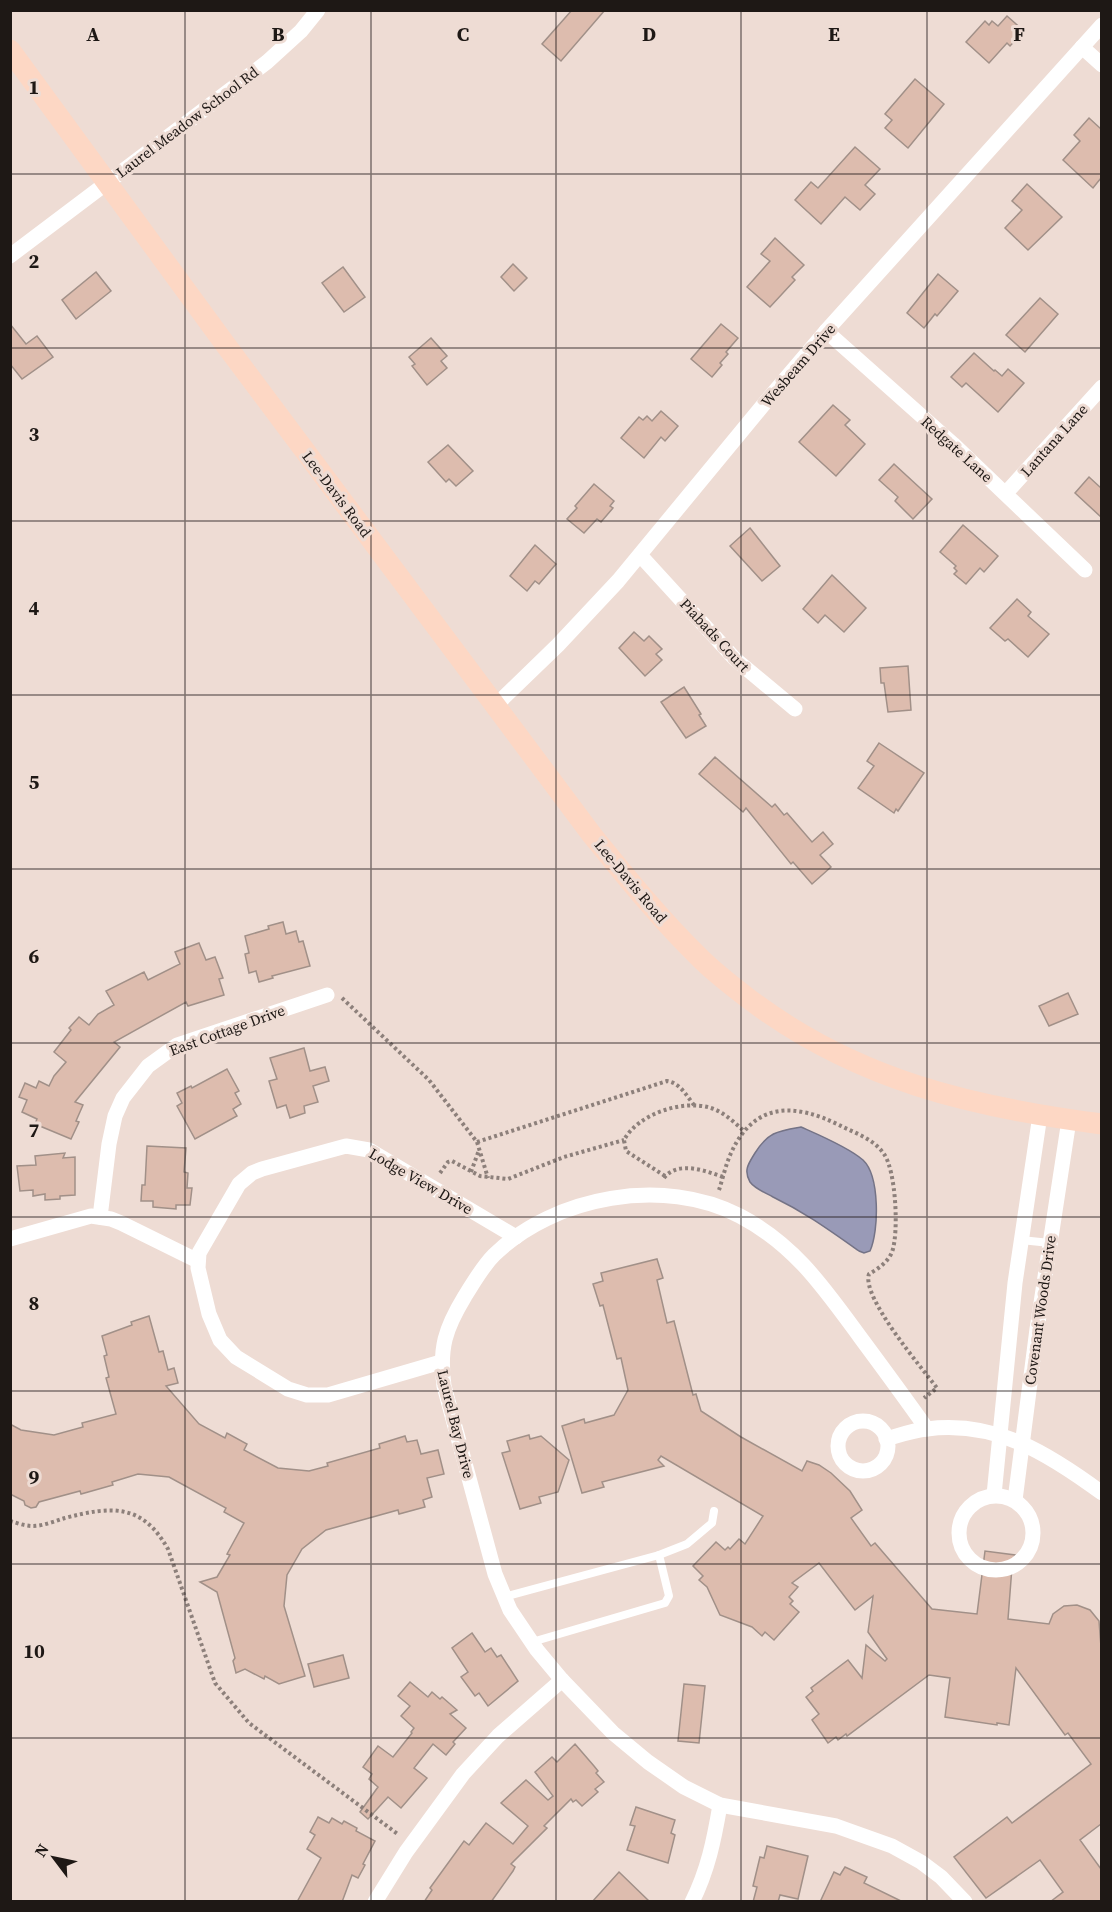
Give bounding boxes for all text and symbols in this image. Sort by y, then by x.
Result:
text: A [86,20,100,48]
text: B [271,20,285,48]
text: C [457,20,469,48]
text: D [642,20,656,48]
text: E [828,20,840,48]
text: F [1013,20,1025,48]
street label: Laurel Meadow School Rd [111,61,263,183]
text: 1 [29,73,39,101]
text: 2 [29,247,40,275]
street label: Wesbeam Drive [756,319,840,411]
street label: Lantana Lane [1016,399,1093,481]
street label: Redgate Lane [917,411,998,487]
text: 3 [29,420,40,448]
street label: Lee-Davis Road [298,447,377,542]
text: 4 [29,594,40,622]
street label: Piabads Court [675,594,755,677]
text: 5 [29,768,40,796]
street label: Lee-Davis Road [590,835,672,928]
text: 6 [29,942,40,970]
street label: East Cottage Drive [166,999,288,1061]
text: 7 [29,1116,40,1144]
street label: Lodge View Drive [365,1143,477,1219]
street label: Covenant Woods Drive [1019,1234,1061,1386]
text: 8 [29,1289,39,1317]
street label: Laurel Bay Drive [432,1367,480,1481]
text: 9 [29,1463,40,1491]
text: 10 [23,1637,45,1665]
north arrow [24,1828,84,1888]
text: N [29,1839,54,1861]

